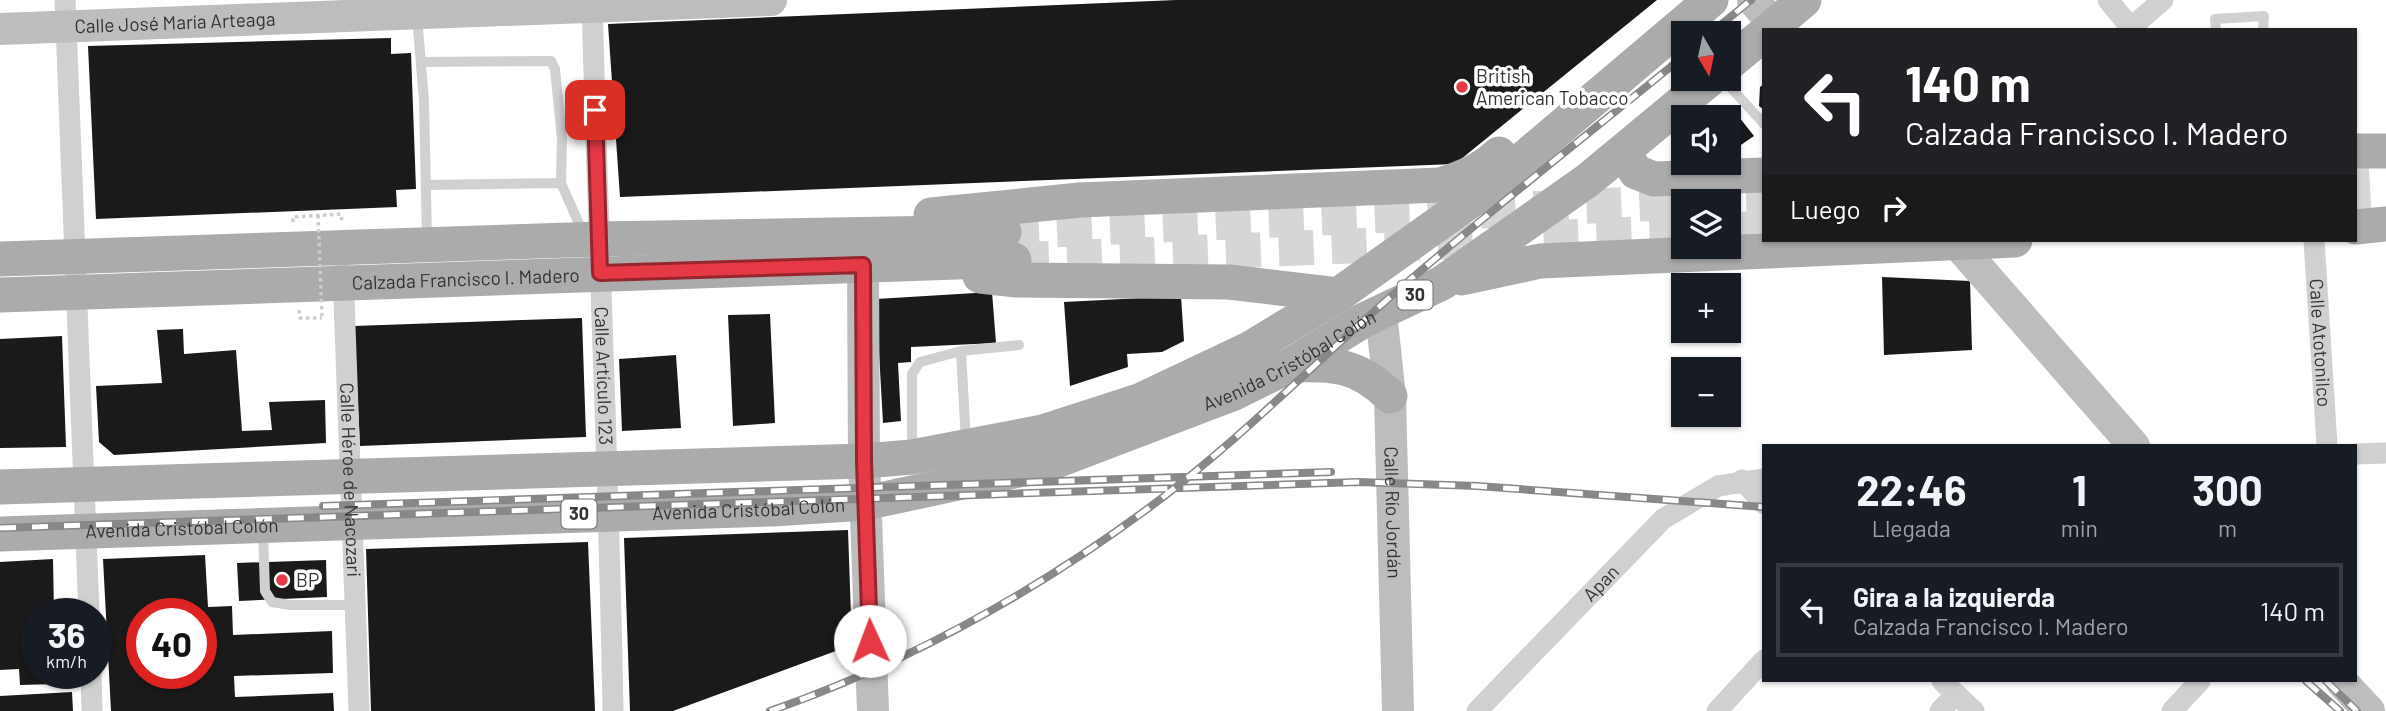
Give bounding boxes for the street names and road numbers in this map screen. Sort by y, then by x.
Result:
street label: Calle José María Arteaga [74,7,276,37]
street label: Calzada Francisco I. Madero [351,263,580,294]
street label: Calle Atotonilco [2305,278,2337,408]
road number: 30 [1398,281,1432,310]
street label: Avenida Cristóbal Colón [1200,304,1379,415]
street label: Calle Artículo 123 [591,306,618,445]
street label: Calle Héroe de Nacozari [336,382,366,578]
street label: Calle Río Jordán [1380,446,1407,579]
street label: Avenida Cristóbal Colón [652,492,846,524]
road number: 30 [562,500,596,528]
street label: Avenida Cristóbal Colón [85,513,279,542]
street label: Apan [1578,560,1623,606]

